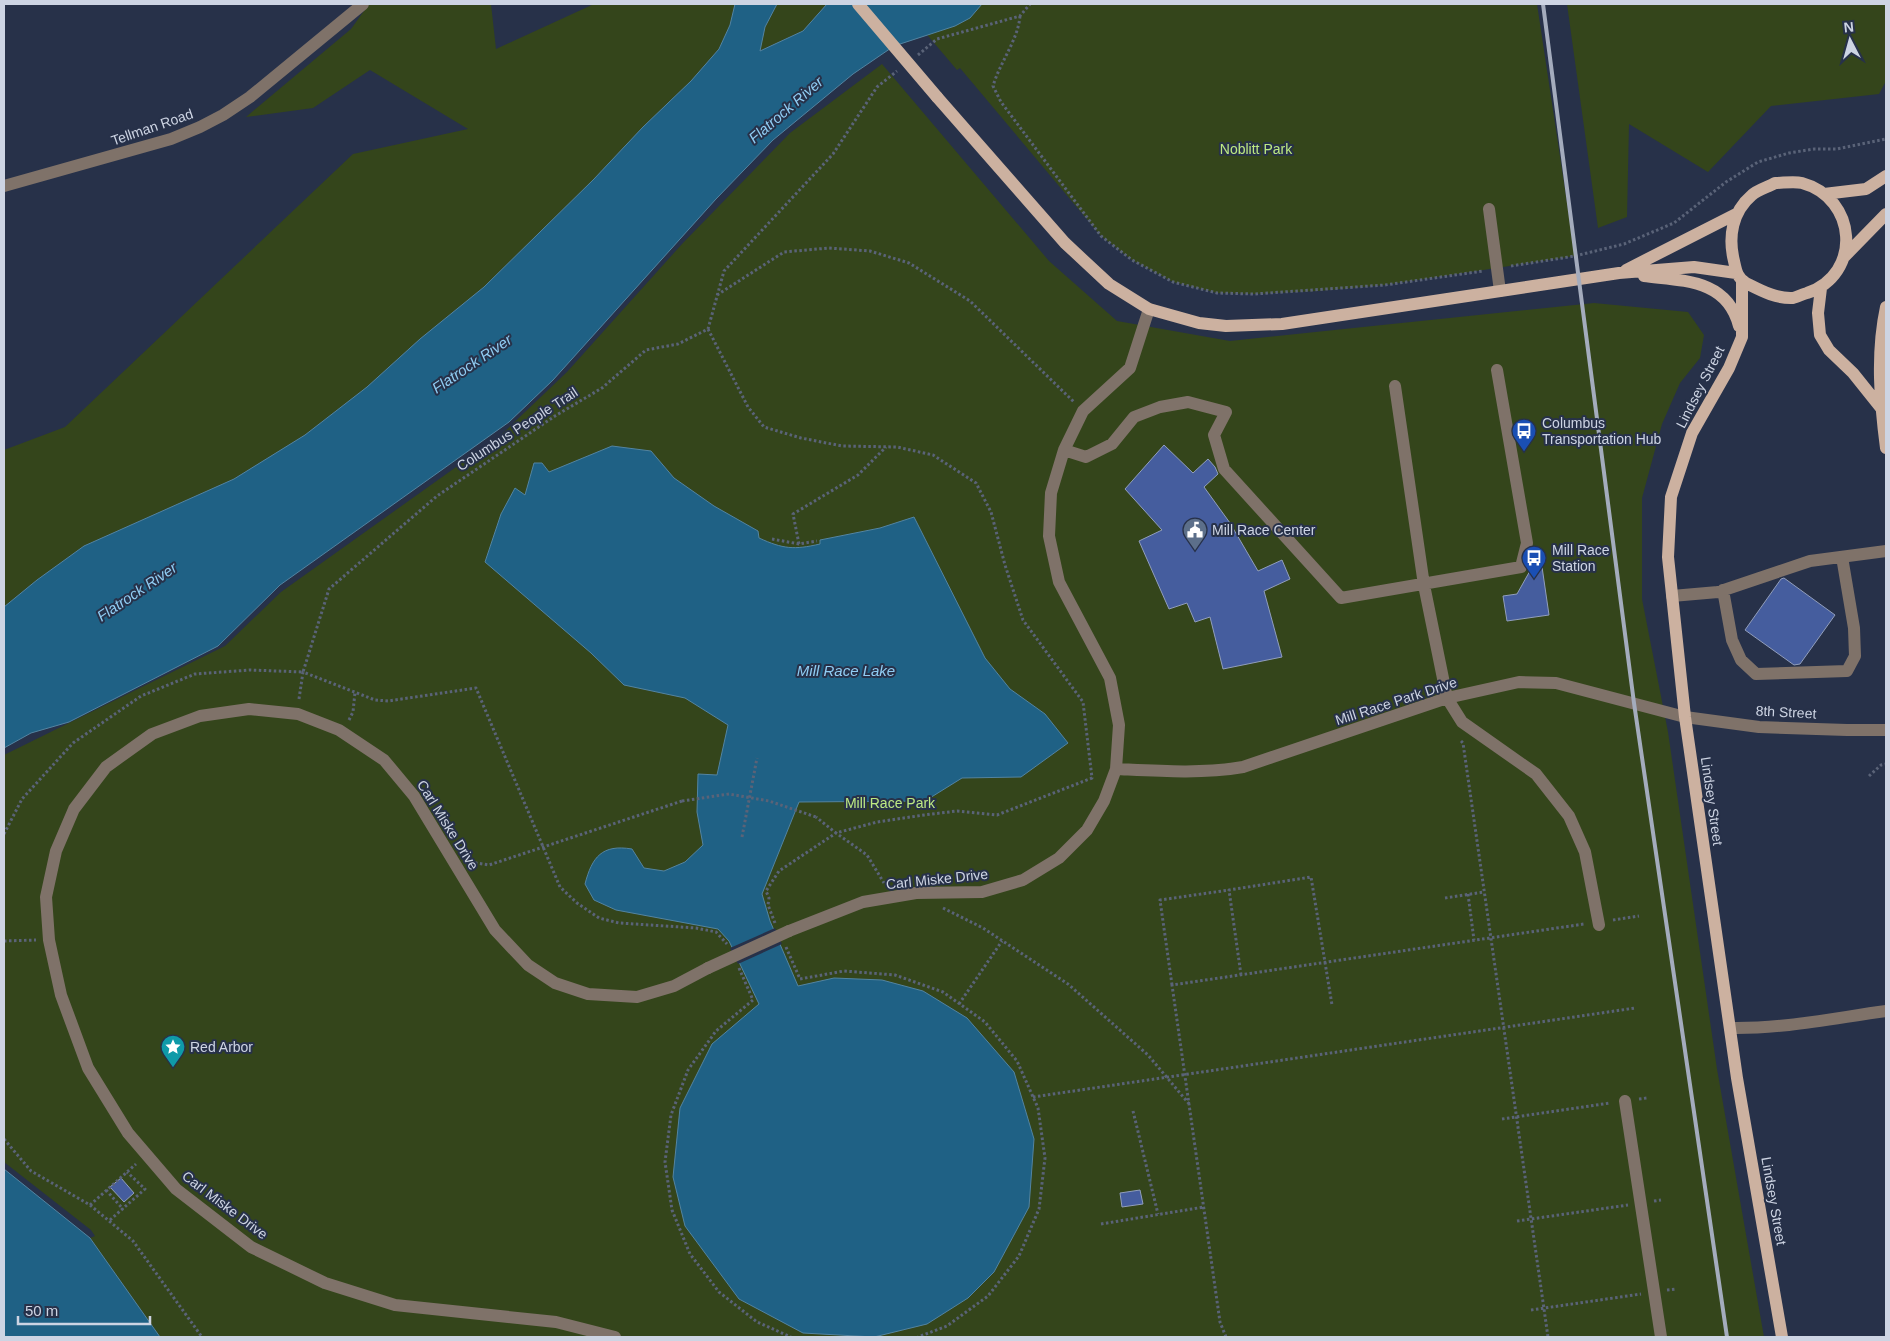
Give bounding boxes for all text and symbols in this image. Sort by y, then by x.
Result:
north arrow [1825,15,1875,65]
text: N [1843,19,1855,36]
water label: Flatrock River [745,72,827,146]
street label: Tellman Road [109,106,195,148]
park label: Noblitt Park [1220,141,1293,157]
water label: Flatrock River [429,330,516,396]
street label: Lindsey Street [1673,343,1727,431]
street label: Columbus People Trail [454,384,580,474]
place label: Columbus Transportation Hub [1542,415,1662,447]
bus stop icon: Columbus Transportation Hub [1511,418,1537,452]
public building icon: Mill Race Center [1182,517,1208,551]
place label: Mill Race Center [1212,522,1316,538]
place label: Mill Race Station [1552,542,1610,574]
bus stop icon: Mill Race Station [1521,545,1547,579]
water label: Flatrock River [94,558,181,624]
water label: Mill Race Lake [797,662,895,679]
street label: Mill Race Park Drive [1333,674,1459,728]
street label: 8th Street [1755,702,1817,722]
street label: Lindsey Street [1698,756,1726,847]
street label: Carl Miske Drive [414,777,482,873]
park label: Mill Race Park [845,795,936,811]
street label: Carl Miske Drive [885,866,989,892]
place icon: Red Arbor [160,1034,186,1068]
place label: Red Arbor [190,1039,253,1055]
street label: Lindsey Street [1758,1156,1790,1247]
street label: Carl Miske Drive [179,1168,271,1242]
scale bar [18,1294,150,1326]
text: 50 m [25,1302,58,1319]

